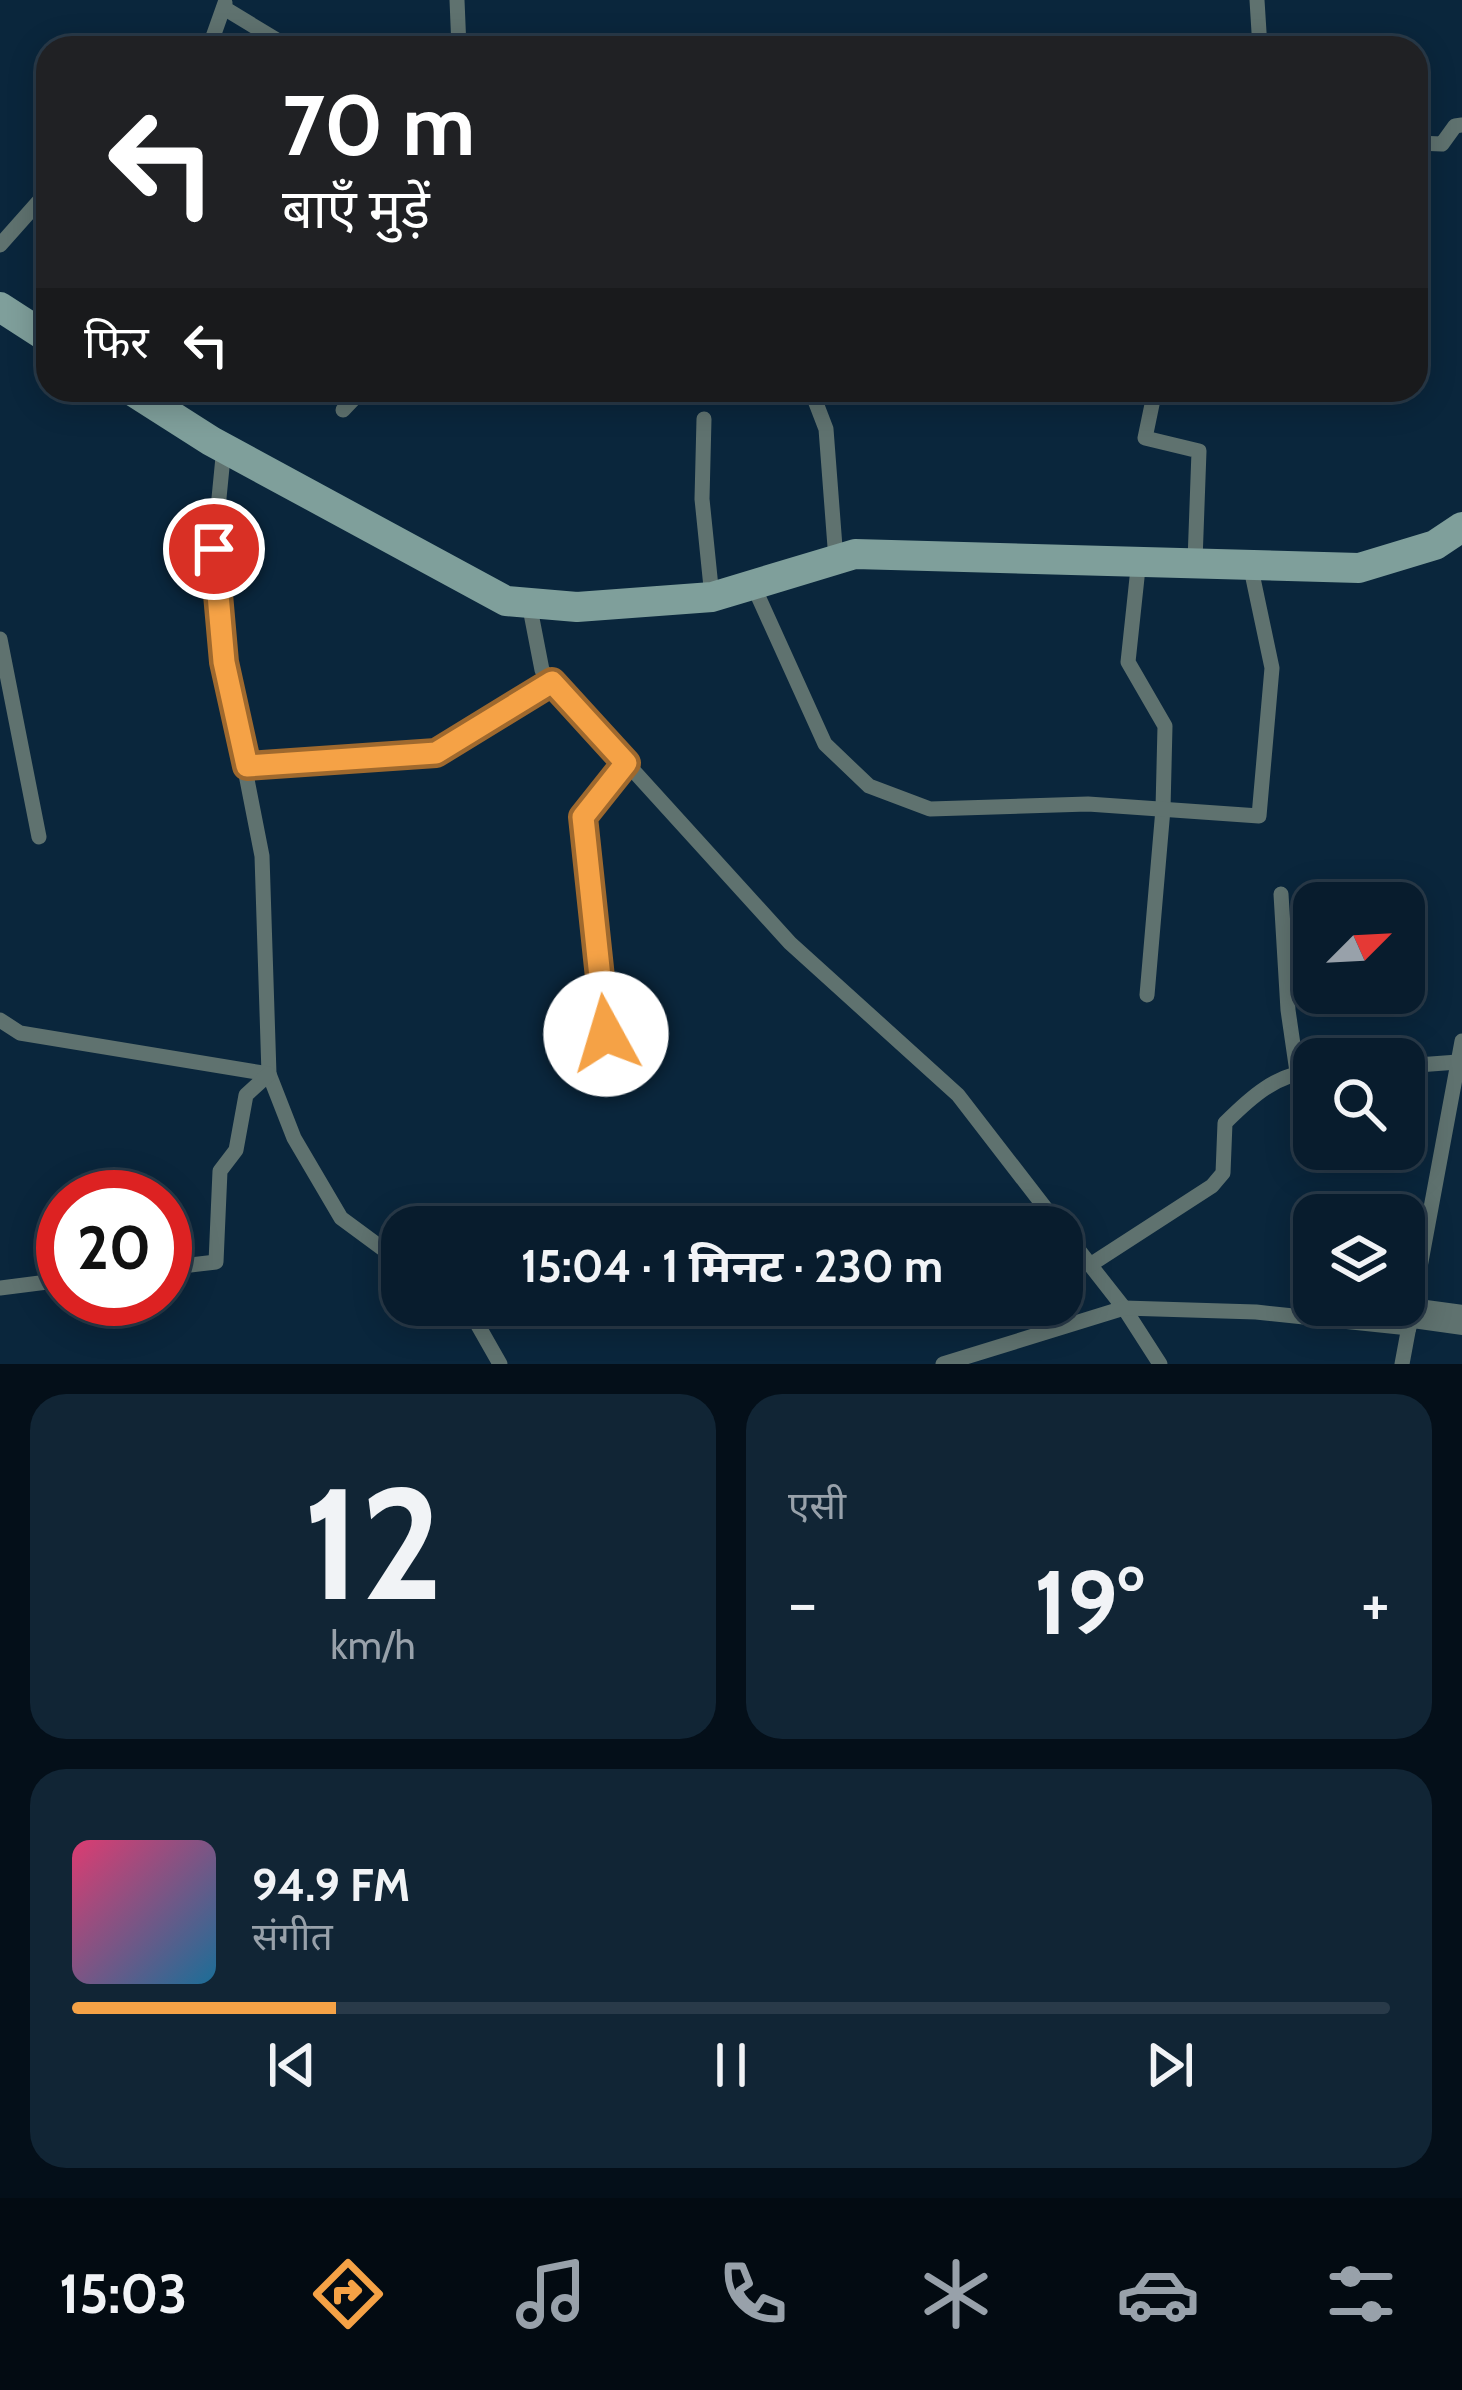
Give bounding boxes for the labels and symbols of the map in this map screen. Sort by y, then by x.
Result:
pin [163,498,265,600]
north arrow [1293,882,1425,1014]
position arrow [543,971,669,1097]
speed limit sign: 20 [36,1170,192,1326]

